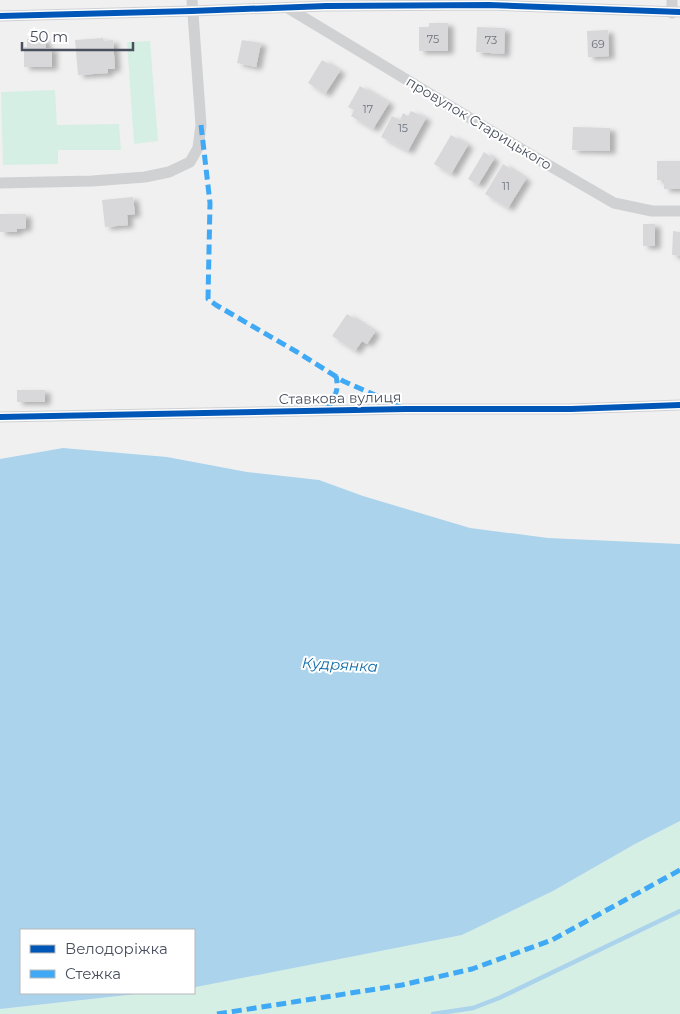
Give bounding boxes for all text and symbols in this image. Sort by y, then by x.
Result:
scale bar [22,20,134,52]
text: 50 m [30,27,68,46]
house number: 75 [427,32,439,46]
house number: 73 [485,33,497,47]
house number: 69 [591,37,605,51]
street label: провулок Старицького [403,72,555,174]
house number: 17 [363,102,373,116]
house number: 15 [398,121,408,135]
house number: 11 [502,179,510,193]
street label: Ставкова вулиця [278,388,402,408]
water label: Кудрянка [302,653,378,676]
legend [20,929,195,994]
text: Велодоріжка [65,939,168,958]
text: Стежка [65,964,121,983]

